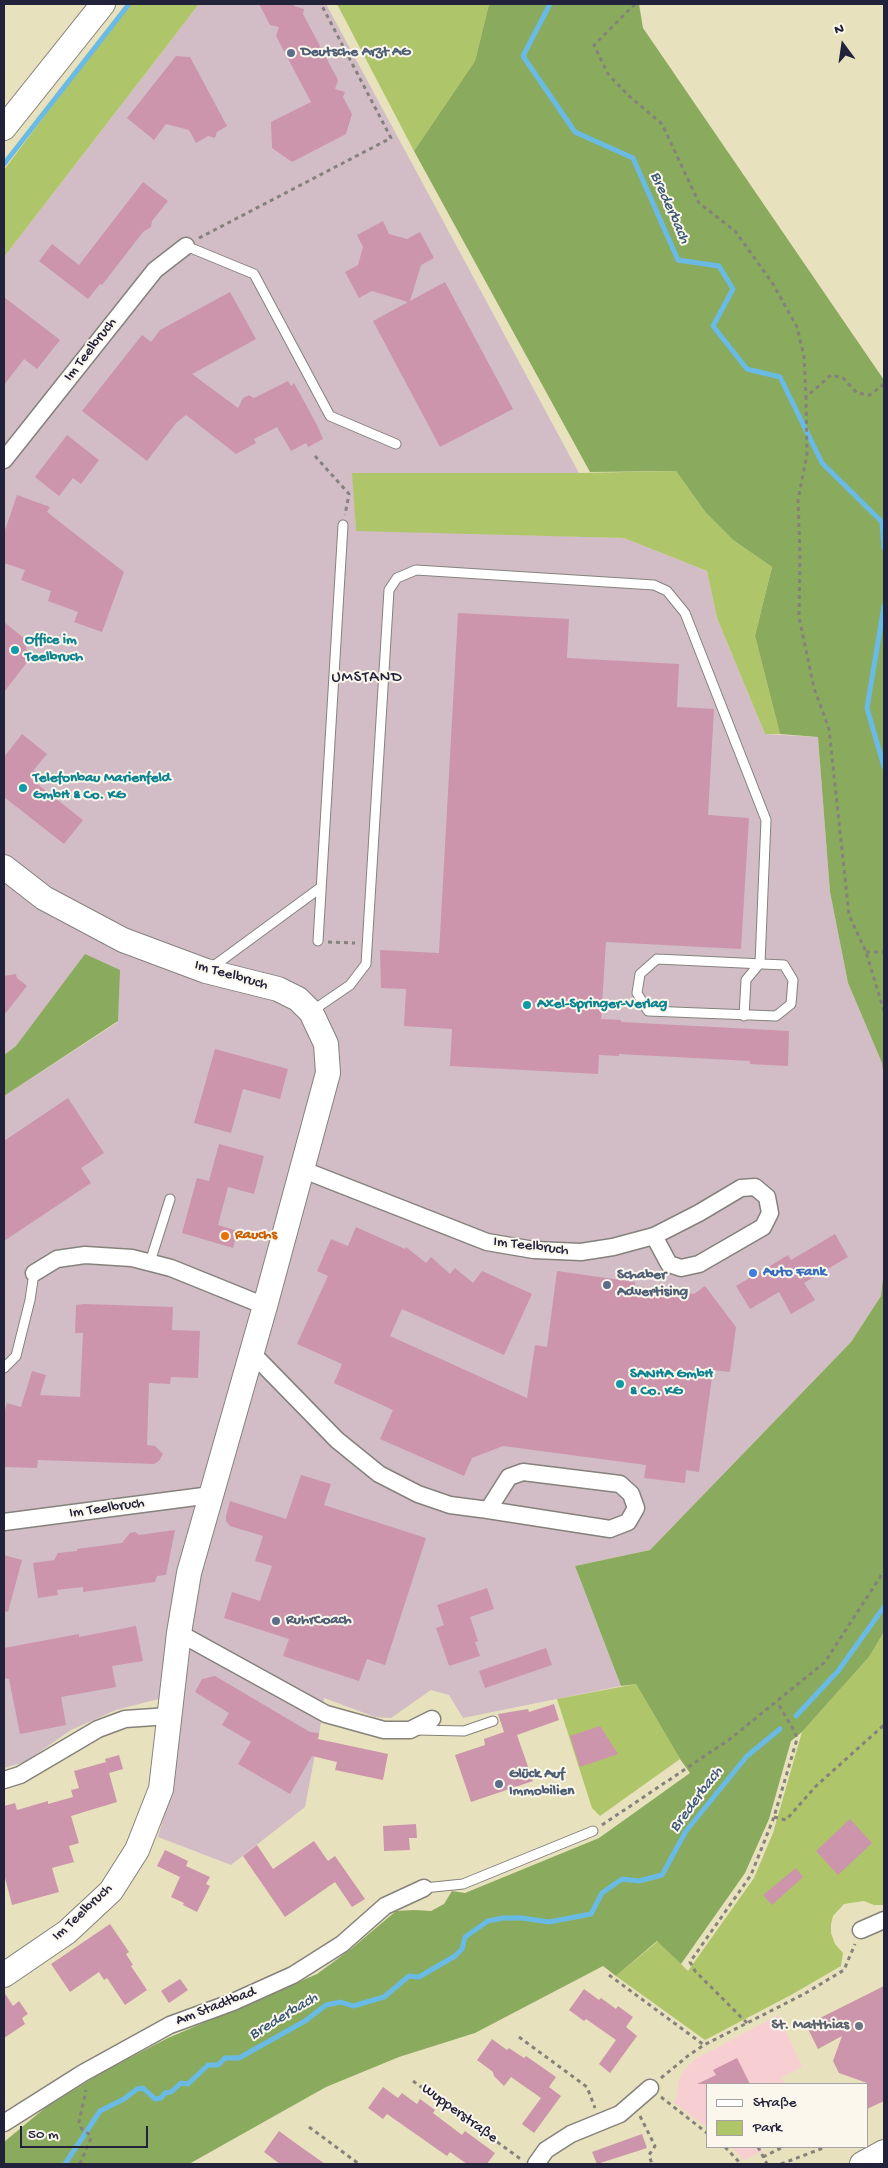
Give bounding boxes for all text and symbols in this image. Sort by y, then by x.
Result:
north arrow [818,20,868,70]
text: N [833,21,846,39]
place label: Deutsche Arzt AG [301,44,410,62]
marker: Deutsche Arzt AG [285,47,297,59]
water label: Brederbach [645,169,693,247]
street label: Im Teelbruch [61,315,121,385]
place label: Office im Teelbruch [25,632,83,667]
marker: Office im Teelbruch [9,644,21,656]
district label: UMSTAND [331,669,403,689]
place label: Telefonbau Marienfeld GmbH & Co. KG [33,770,170,805]
marker: Telefonbau Marienfeld GmbH & Co. KG [17,782,29,794]
street label: Im Teelbruch [192,957,270,995]
place label: Axel-Springer-Verlag [537,996,667,1014]
marker: Axel-Springer-Verlag [521,999,533,1011]
place label: Rauchs [235,1227,277,1245]
marker: Rauchs [219,1230,231,1242]
street label: Im Teelbruch [492,1233,570,1261]
place label: Auto Fank [763,1264,826,1282]
place label: Schaber Advertising [617,1267,688,1302]
marker: Auto Fank [747,1267,759,1279]
marker: Schaber Advertising [601,1279,613,1291]
place label: SANHA GmbH & Co. KG [630,1366,713,1401]
marker: SANHA GmbH & Co. KG [614,1378,626,1390]
street label: Im Teelbruch [68,1495,146,1523]
place label: RuhrCoach [286,1612,352,1630]
marker: RuhrCoach [270,1615,282,1627]
water label: Brederbach [666,1764,728,1836]
place label: Glück Auf Immobilien [509,1766,574,1801]
marker: Glück Auf Immobilien [493,1778,505,1790]
street label: Im Teelbruch [49,1881,117,1945]
street label: Am Stadtbad [173,1983,259,2031]
water label: Brederbach [246,1989,322,2045]
place label: St. Matthias [772,2017,849,2035]
marker: St. Matthias [853,2020,865,2032]
street label: Wupperstraße [417,2080,501,2148]
legend [706,2083,868,2148]
text: Straße [753,2094,797,2112]
scale bar [22,2116,150,2148]
text: Park [753,2119,782,2137]
text: 50 m [28,2126,59,2144]

